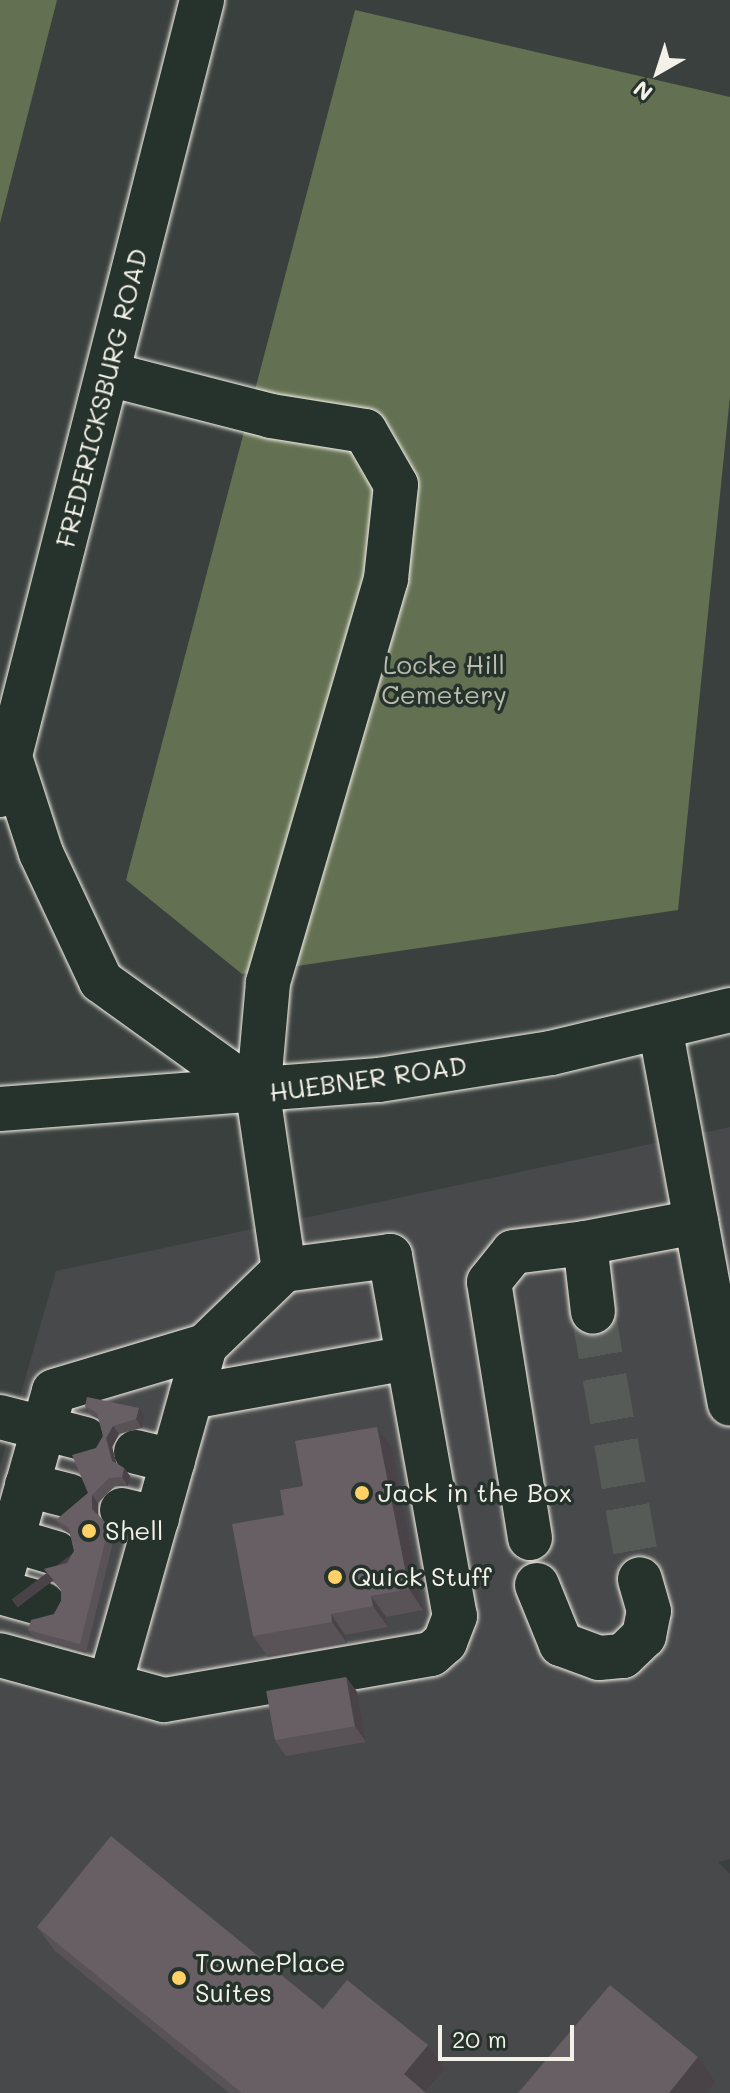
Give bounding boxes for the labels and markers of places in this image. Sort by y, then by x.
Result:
place label: Jack in the Box [378,1477,572,1509]
marker: Jack in the Box [353,1484,371,1502]
place label: Shell [105,1515,163,1547]
marker: Shell [80,1522,98,1540]
place label: Quick Stuff [351,1561,491,1593]
marker: Quick Stuff [326,1568,344,1586]
place label: TownePlace Suites [195,1947,346,2008]
marker: TownePlace Suites [170,1969,188,1987]

